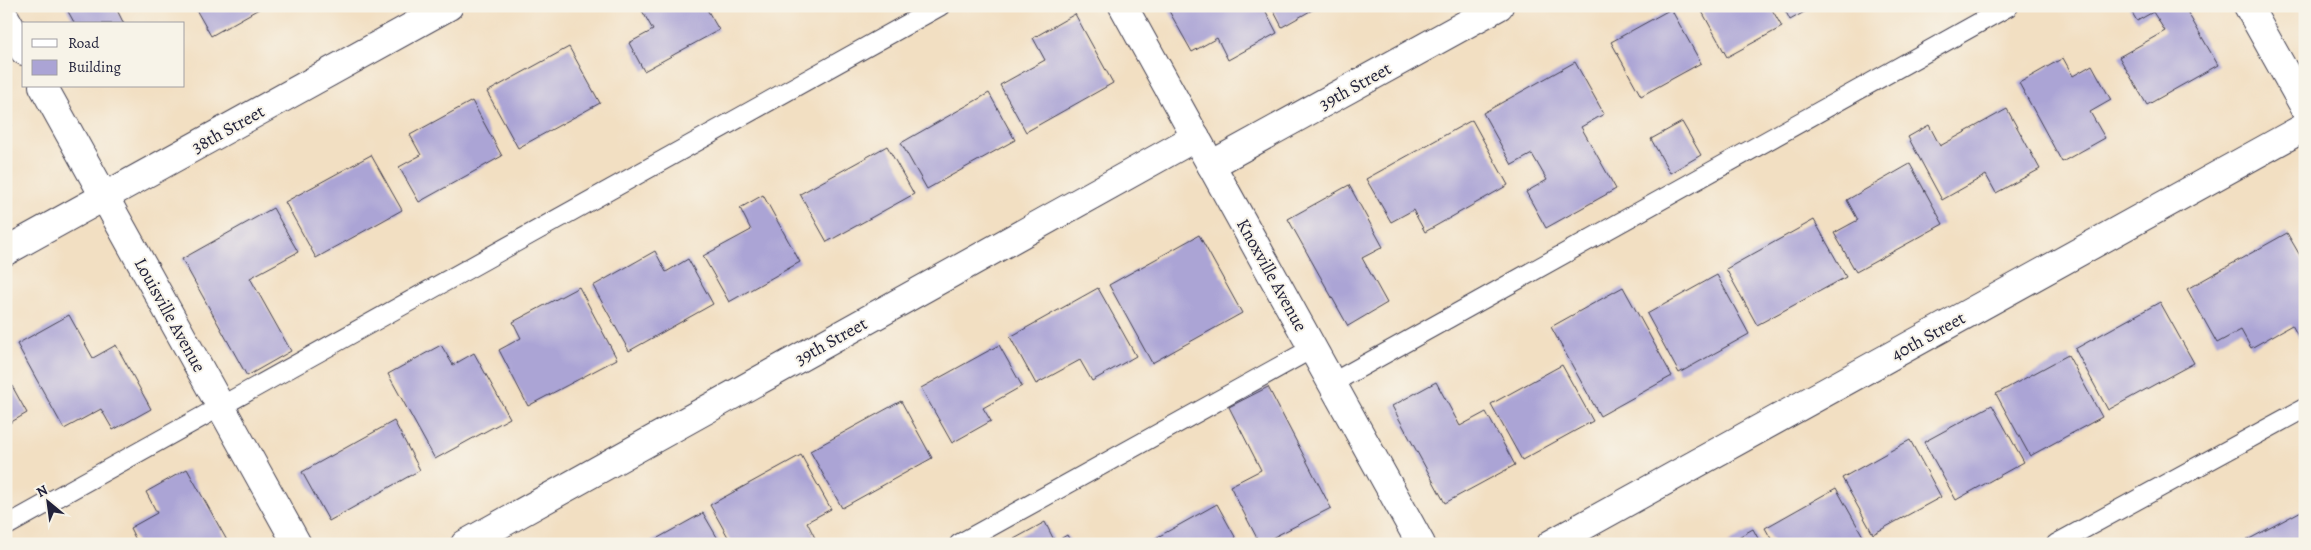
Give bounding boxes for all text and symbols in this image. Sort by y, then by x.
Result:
legend [22,22,185,88]
text: Road [68,33,100,53]
street label: 39th Street [1315,56,1395,116]
text: Building [68,57,121,77]
street label: 38th Street [187,99,269,159]
street label: Knoxville Avenue [1231,214,1313,336]
street label: Louisville Avenue [129,254,211,376]
street label: 40th Street [1887,306,1969,366]
street label: 39th Street [791,311,871,371]
north arrow [22,478,72,528]
text: N [33,480,51,502]

